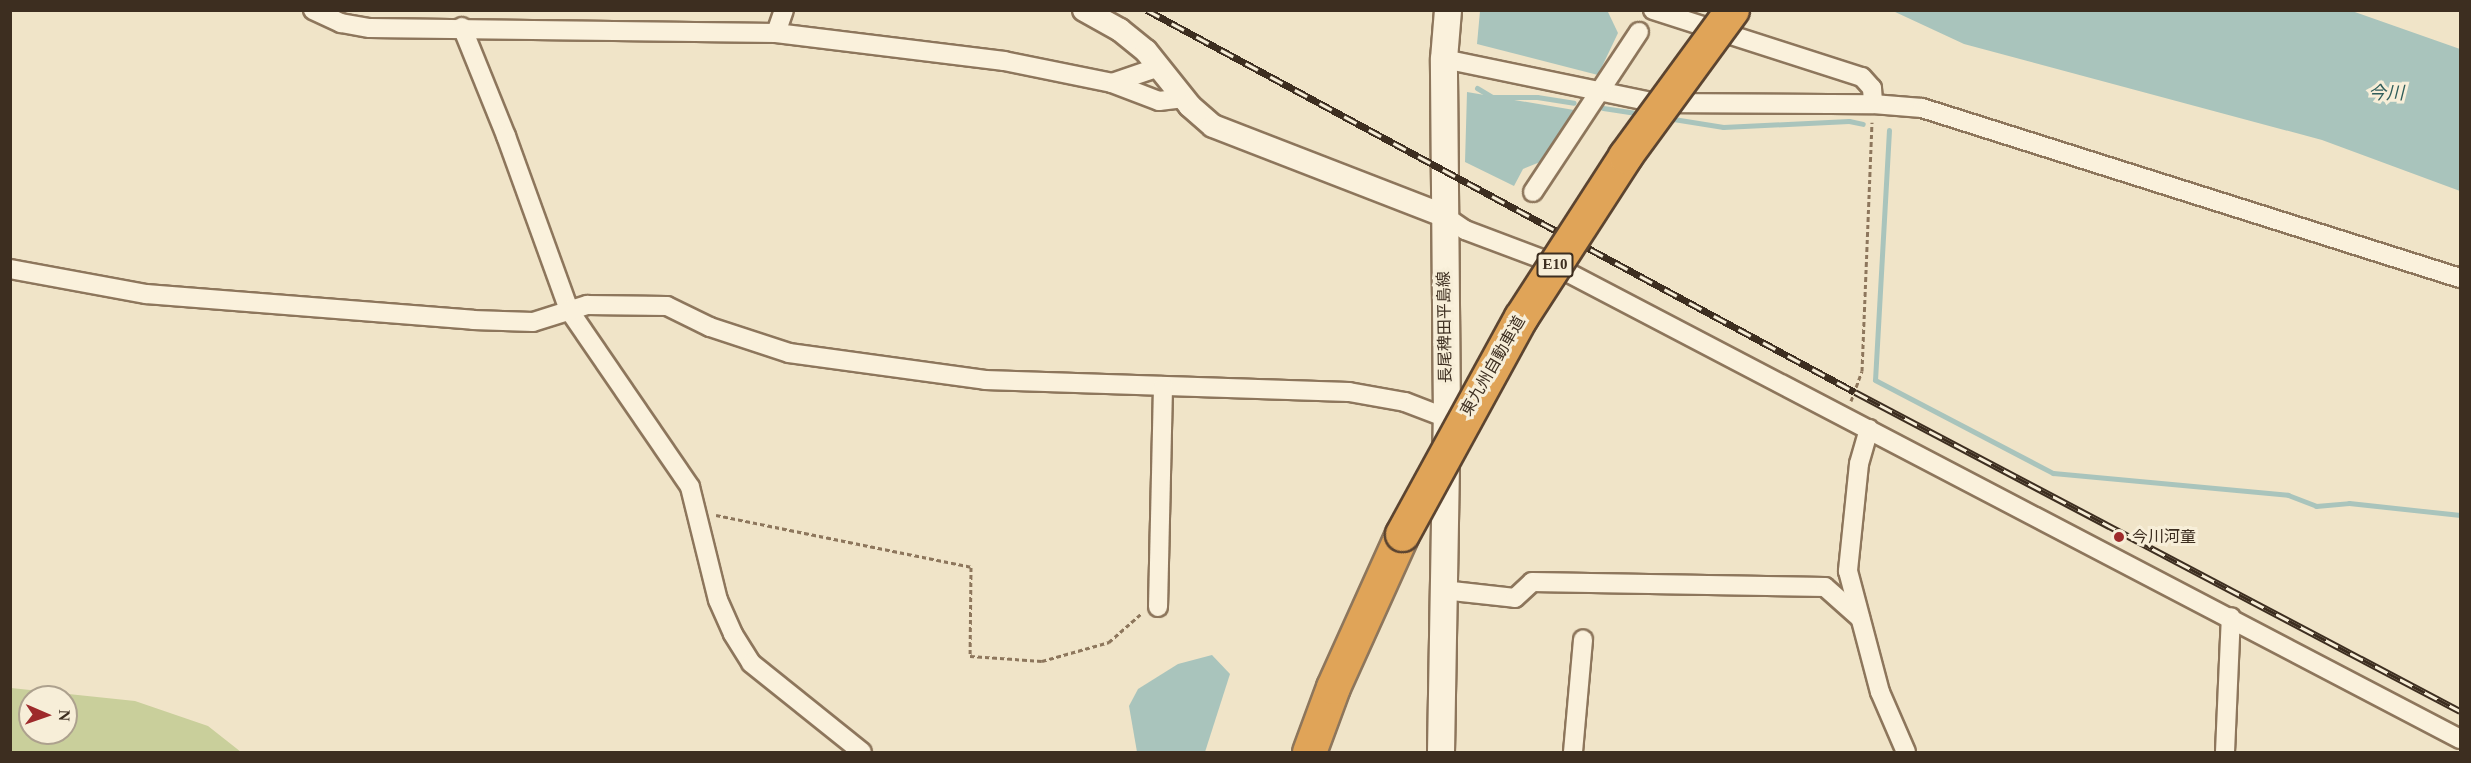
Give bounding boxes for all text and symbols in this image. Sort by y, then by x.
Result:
water label: 今川 [2368,82,2404,104]
road number: E10 [1536,253,1574,277]
street label: 長尾稗田平島線 [1434,271,1456,383]
street label: 東九州自動車道 [1457,313,1529,419]
place label: 今川河童 [2132,527,2196,547]
marker: 今川河童 [2110,528,2128,546]
north arrow [18,685,78,745]
text: N [56,710,73,722]

